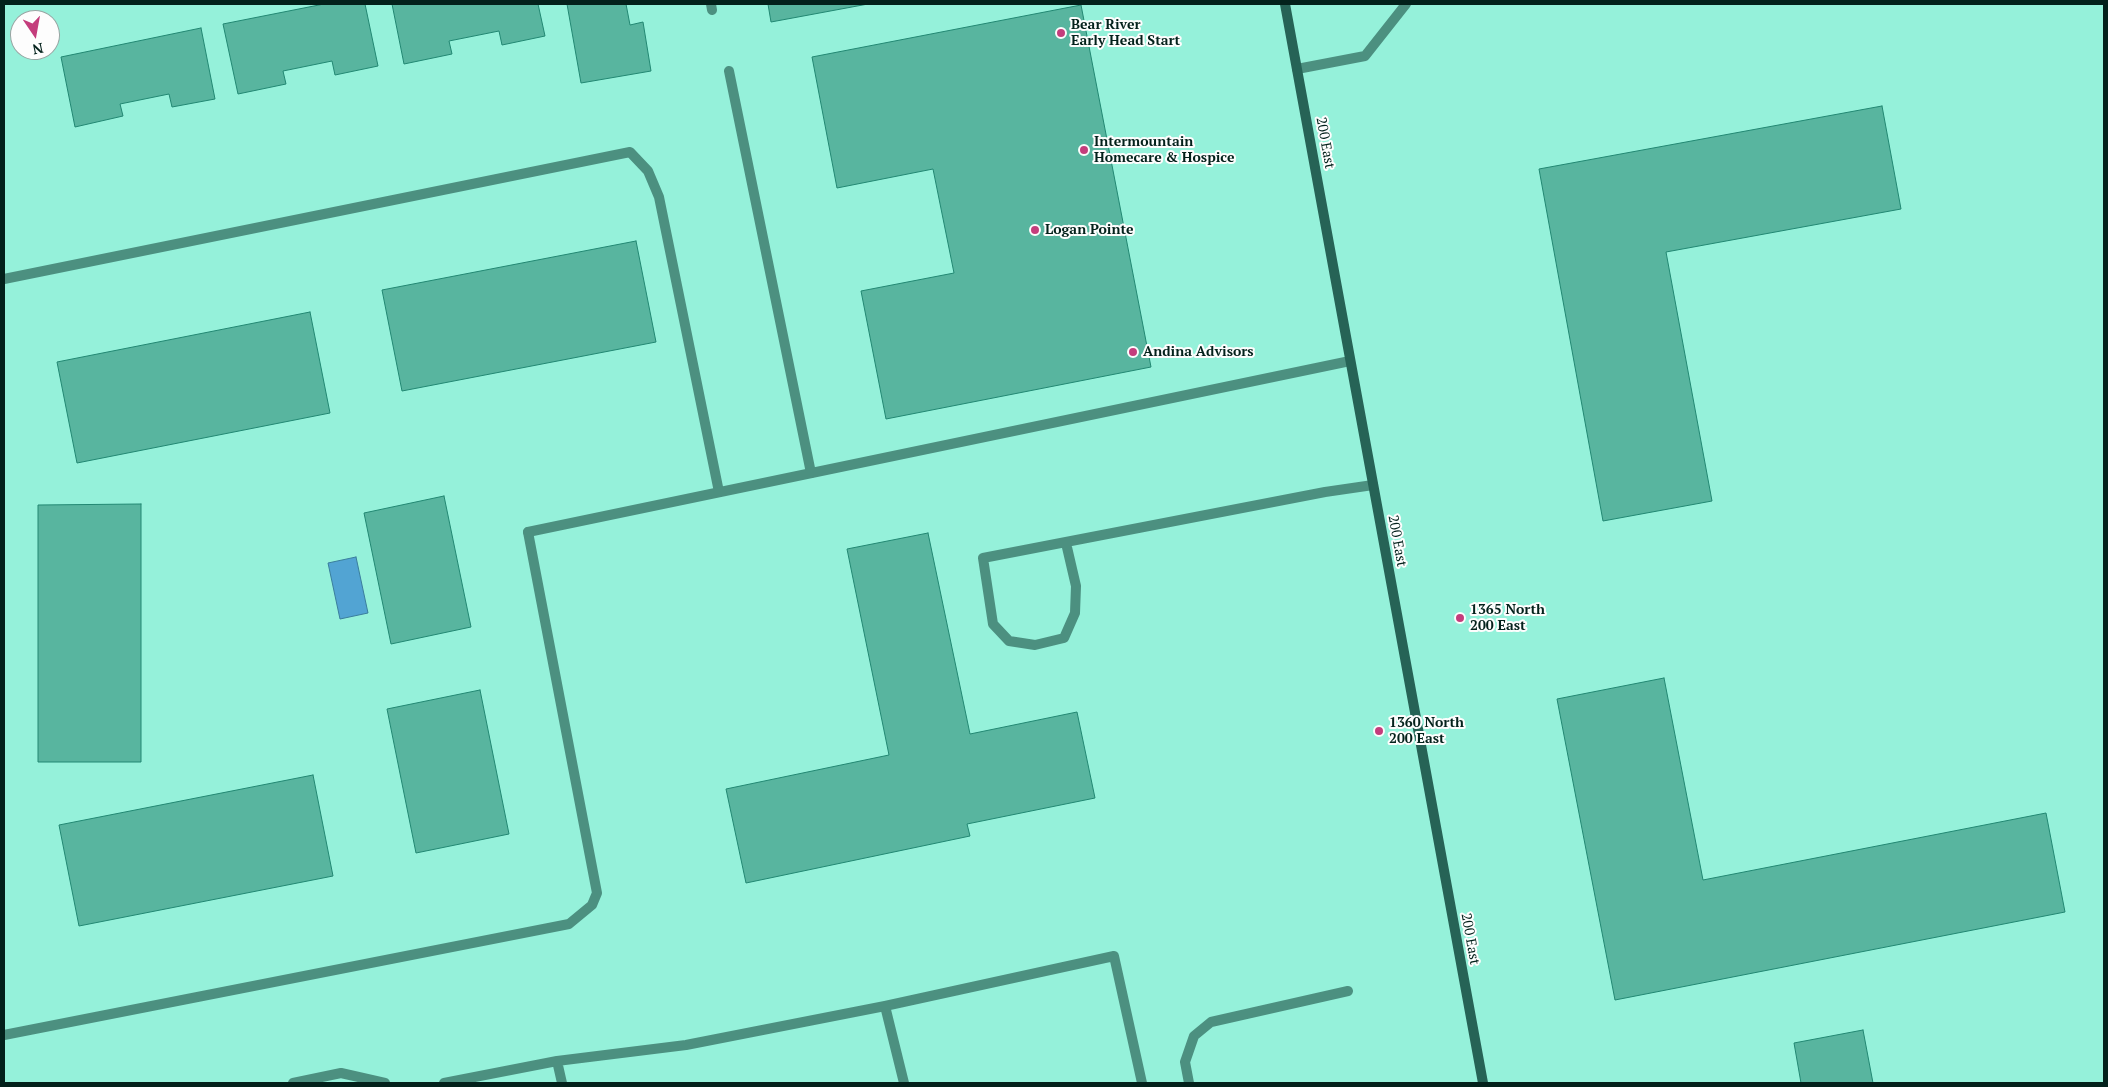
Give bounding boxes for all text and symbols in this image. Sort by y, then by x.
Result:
north arrow [10,10,60,60]
place label: Bear River Early Head Start [1071,17,1180,49]
marker: Bear River Early Head Start [1055,27,1067,39]
text: N [31,39,45,60]
street label: 200 East [1312,116,1338,170]
place label: Intermountain Homecare & Hospice [1094,134,1234,166]
marker: Intermountain Homecare & Hospice [1078,144,1090,156]
place label: Logan Pointe [1045,222,1134,238]
marker: Logan Pointe [1029,224,1041,236]
place label: Andina Advisors [1143,344,1254,360]
marker: Andina Advisors [1127,346,1139,358]
street label: 200 East [1384,514,1410,568]
place label: 1365 North 200 East [1470,602,1545,634]
marker: 1365 North 200 East [1454,612,1466,624]
place label: 1360 North 200 East [1389,715,1464,748]
marker: 1360 North 200 East [1373,725,1385,737]
street label: 200 East [1457,912,1483,966]

